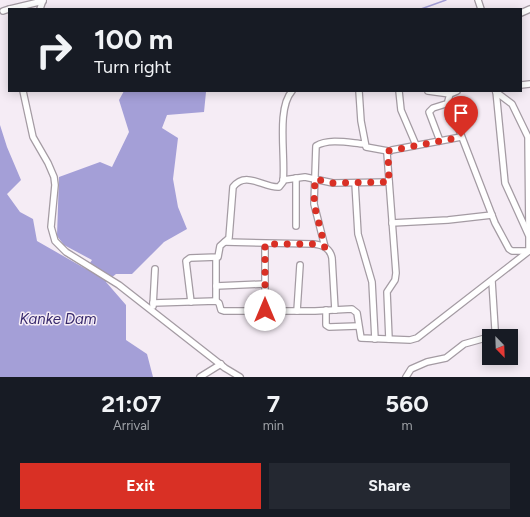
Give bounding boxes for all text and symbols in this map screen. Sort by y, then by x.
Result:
text: 100 m [94,22,173,56]
icon: right [28,24,80,76]
text: Turn right [94,56,171,78]
pin [444,96,478,137]
icon: arrive [450,102,472,124]
position arrow [244,289,286,331]
water label: Kanke Dam [19,310,97,328]
north arrow [482,329,518,365]
map controls [482,329,518,365]
text: 21:07 [101,389,161,418]
text: 7 [267,389,280,418]
text: 560 [385,389,429,418]
text: Arrival [113,418,150,433]
text: min [263,418,284,433]
text: m [401,418,413,433]
button: Exit [20,463,261,509]
button: Share [269,463,510,509]

